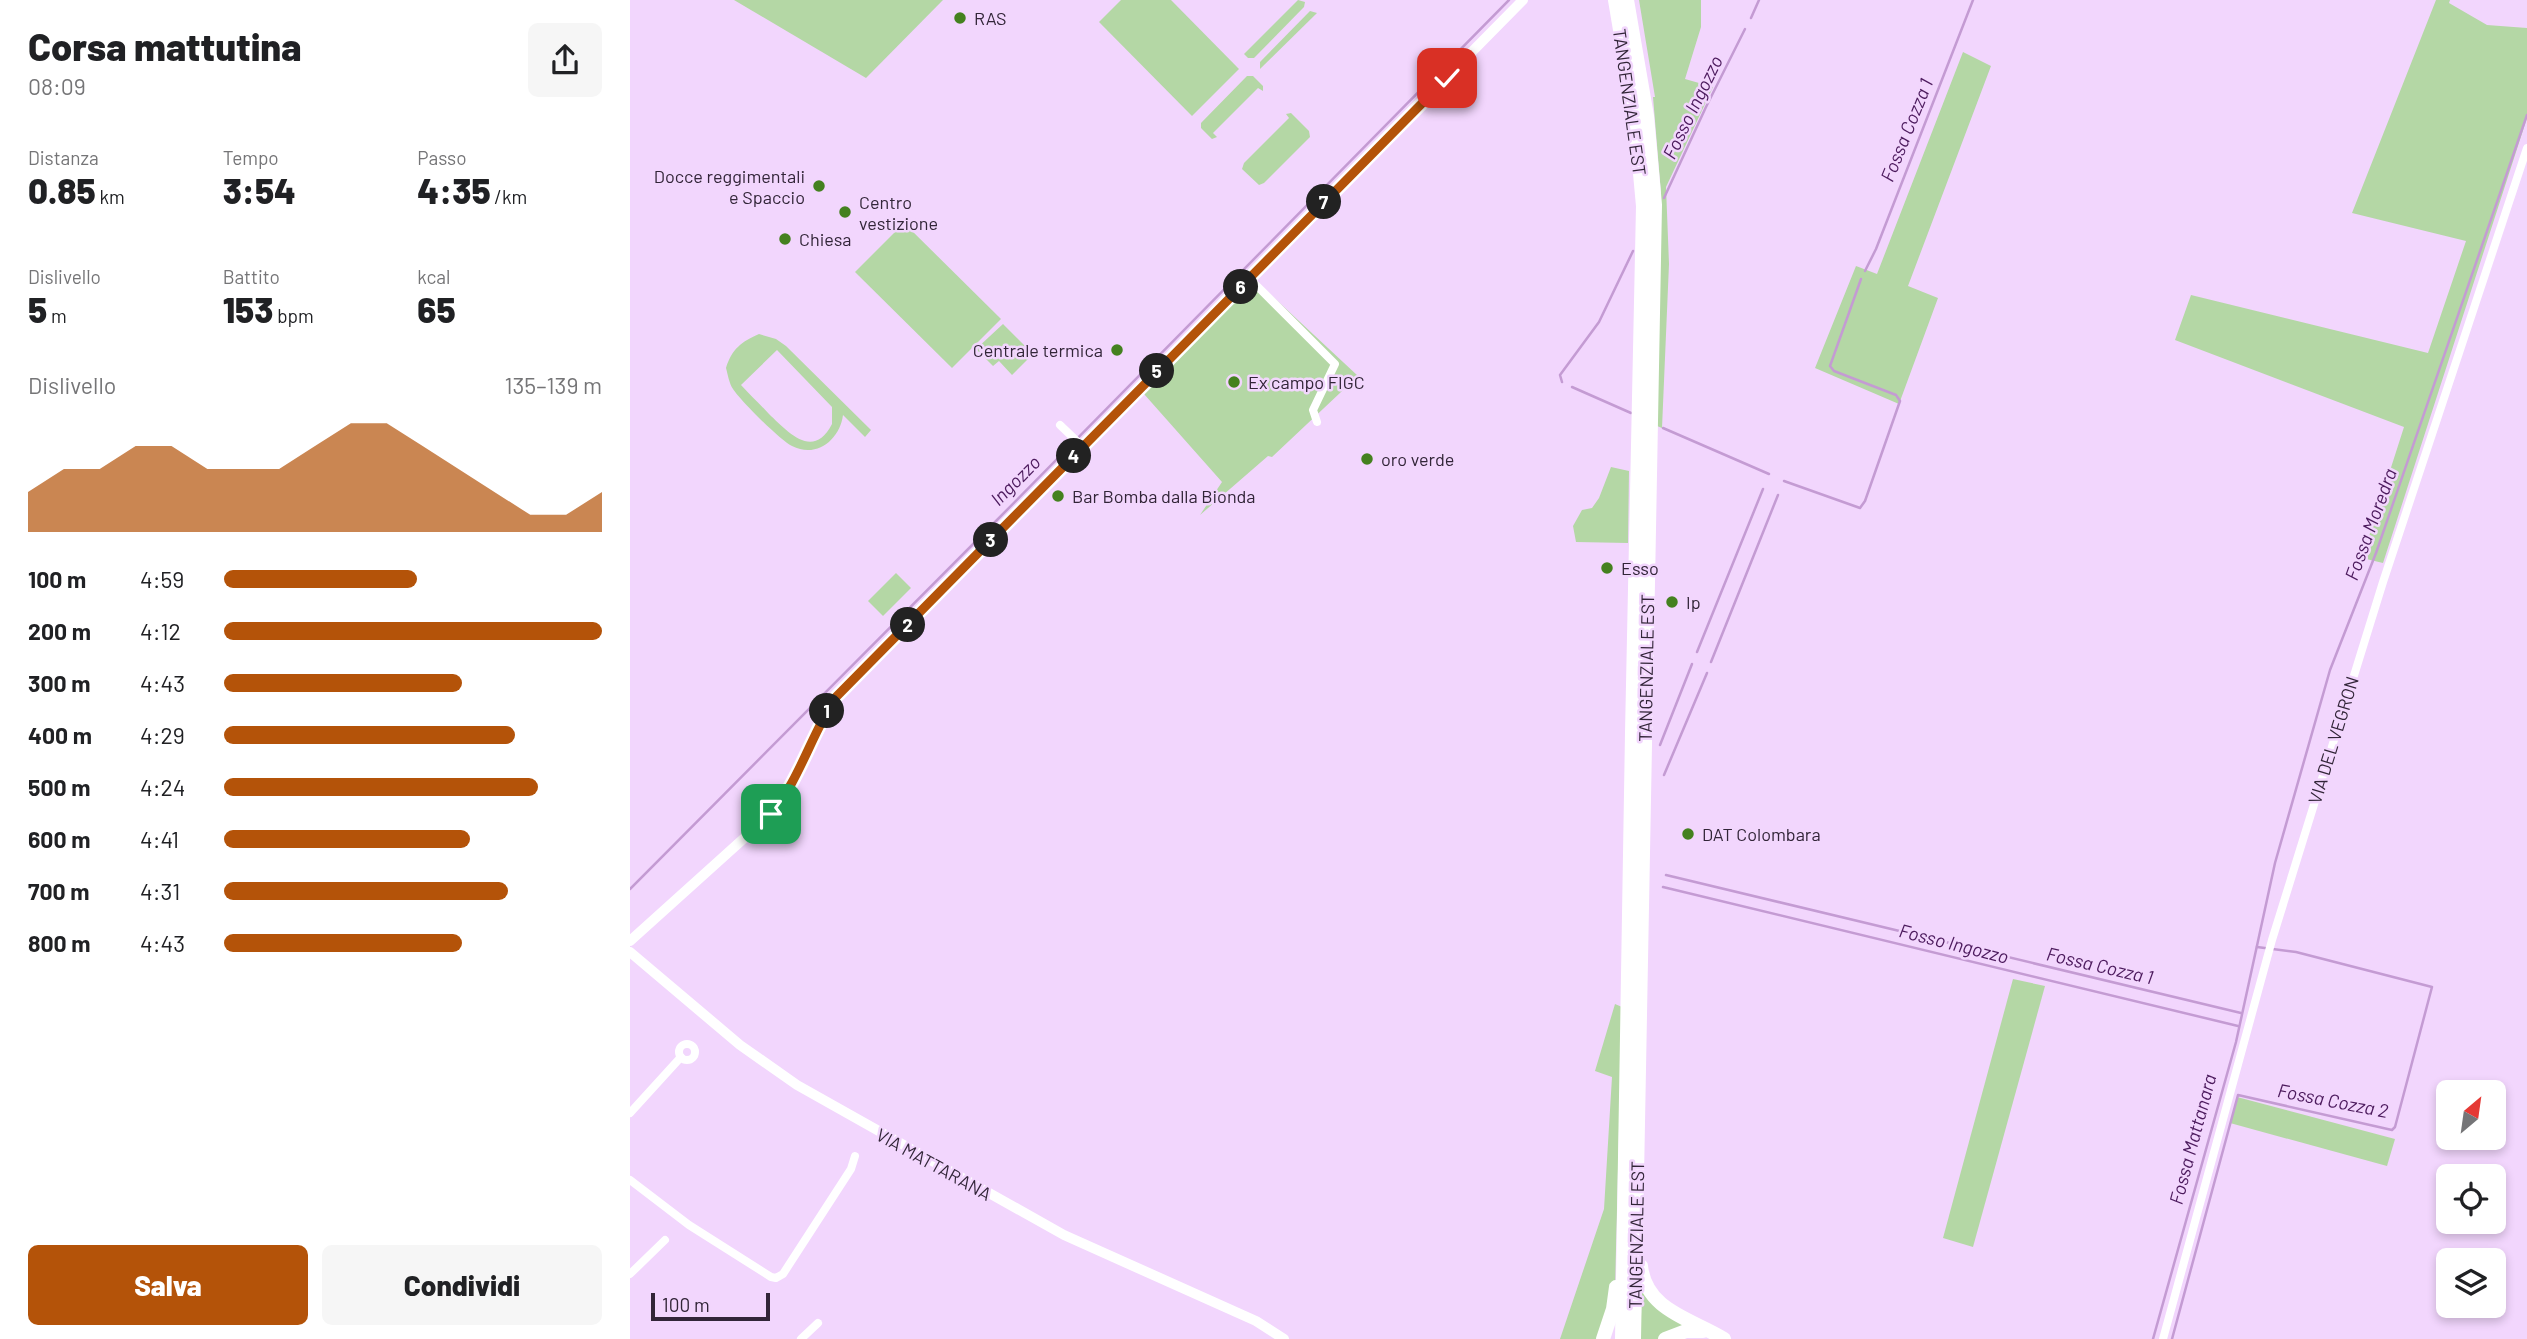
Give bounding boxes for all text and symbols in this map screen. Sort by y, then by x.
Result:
place label: RAS [974,7,1006,29]
marker: RAS [952,10,968,26]
text: Corsa mattutina [28,23,302,69]
button: share [528,23,602,97]
street label: TANGENZIALE EST [1609,27,1651,177]
pin [1417,48,1477,108]
water label: Fosso Ingozzo [1657,52,1727,162]
icon: check [1428,59,1466,97]
text: 08:09 [28,72,86,100]
water label: Fossa Cozza 1 [1875,75,1937,185]
text: Distanza [28,146,99,169]
text: Tempo [223,146,279,169]
text: Passo [417,146,467,169]
place label: Docce reggimentali e Spaccio [654,165,805,208]
text: 0.85 [28,169,96,211]
text: 3:54 [223,169,296,211]
text: 4:35 [417,169,491,211]
marker: Docce reggimentali e Spaccio [811,178,827,194]
pin: 7 [1306,184,1342,220]
text: km [96,185,125,208]
text: /km [491,185,527,208]
text: 7 [1319,190,1328,213]
place label: Centro vestizione [859,191,938,234]
marker: Centro vestizione [837,204,853,220]
place label: Chiesa [799,228,852,250]
marker: Chiesa [777,231,793,247]
text: Dislivello [28,265,101,288]
text: Battito [223,265,280,288]
text: kcal [417,265,450,288]
pin: 6 [1224,270,1258,304]
text: 6 [1235,275,1246,298]
text: 5 [28,288,47,330]
text: 153 [223,288,273,330]
text: 65 [417,288,456,330]
text: m [47,304,67,327]
text: bpm [273,304,314,327]
place label: Centrale termica [973,339,1103,361]
marker: Centrale termica [1109,342,1125,358]
pin: 5 [1140,354,1174,388]
text: 5 [1151,359,1162,382]
text: Dislivello [28,371,116,399]
text: 135–139 m [504,371,602,399]
place label: Ex campo FIGC [1248,371,1365,393]
marker: Ex campo FIGC [1226,374,1242,390]
pin: 4 [1056,438,1092,474]
text: 4 [1068,444,1079,467]
place label: oro verde [1381,448,1454,470]
water label: Ingozzo [985,450,1045,510]
marker: oro verde [1359,451,1375,467]
water label: Fossa Moredra [2339,465,2401,583]
place label: Bar Bomba dalla Bionda [1072,485,1256,507]
marker: Bar Bomba dalla Bionda [1050,488,1066,504]
pin: 3 [974,522,1008,558]
text: 3 [985,528,996,551]
place label: Esso [1621,557,1659,579]
marker: Esso [1599,560,1615,576]
text: 100 m [28,565,86,593]
text: 4:59 [140,565,184,593]
place label: Ip [1686,591,1701,613]
street label: TANGENZIALE EST [1634,594,1658,742]
marker: Ip [1664,594,1680,610]
pin: 2 [890,608,926,642]
text: 2 [902,613,913,636]
text: 200 m [28,617,91,645]
text: 4:12 [140,617,181,645]
text: 300 m [28,669,90,697]
text: 4:43 [140,669,185,697]
street label: VIA DEL VEGRON [2303,674,2363,806]
pin: 1 [810,694,844,728]
text: 1 [823,699,830,722]
text: 400 m [28,721,92,749]
text: 4:29 [140,721,185,749]
text: 500 m [28,773,90,801]
text: 4:24 [140,773,185,801]
pin [741,784,801,844]
icon: arrive [752,795,790,833]
place label: DAT Colombara [1702,823,1821,845]
text: 600 m [28,825,90,853]
text: 4:41 [140,825,179,853]
marker: DAT Colombara [1680,826,1696,842]
text: 700 m [28,877,89,905]
text: 4:31 [140,877,180,905]
water label: Fosso Ingozzo [1897,918,2011,968]
text: 800 m [28,929,90,957]
text: 4:43 [140,929,185,957]
water label: Fossa Cozza 1 [2044,942,2156,988]
water label: Fossa Mattanara [2164,1071,2220,1207]
water label: Fossa Cozza 2 [2276,1078,2390,1122]
north arrow [2436,1080,2506,1150]
map controls [2436,1080,2506,1318]
street label: VIA MATTARANA [872,1123,996,1205]
street label: TANGENZIALE EST [1624,1161,1648,1309]
button: locate [2436,1164,2506,1234]
button: Salva [28,1245,308,1325]
button: Condividi [322,1245,602,1325]
button: layers [2436,1248,2506,1318]
scale bar [651,1290,770,1322]
text: 100 m [662,1293,710,1316]

